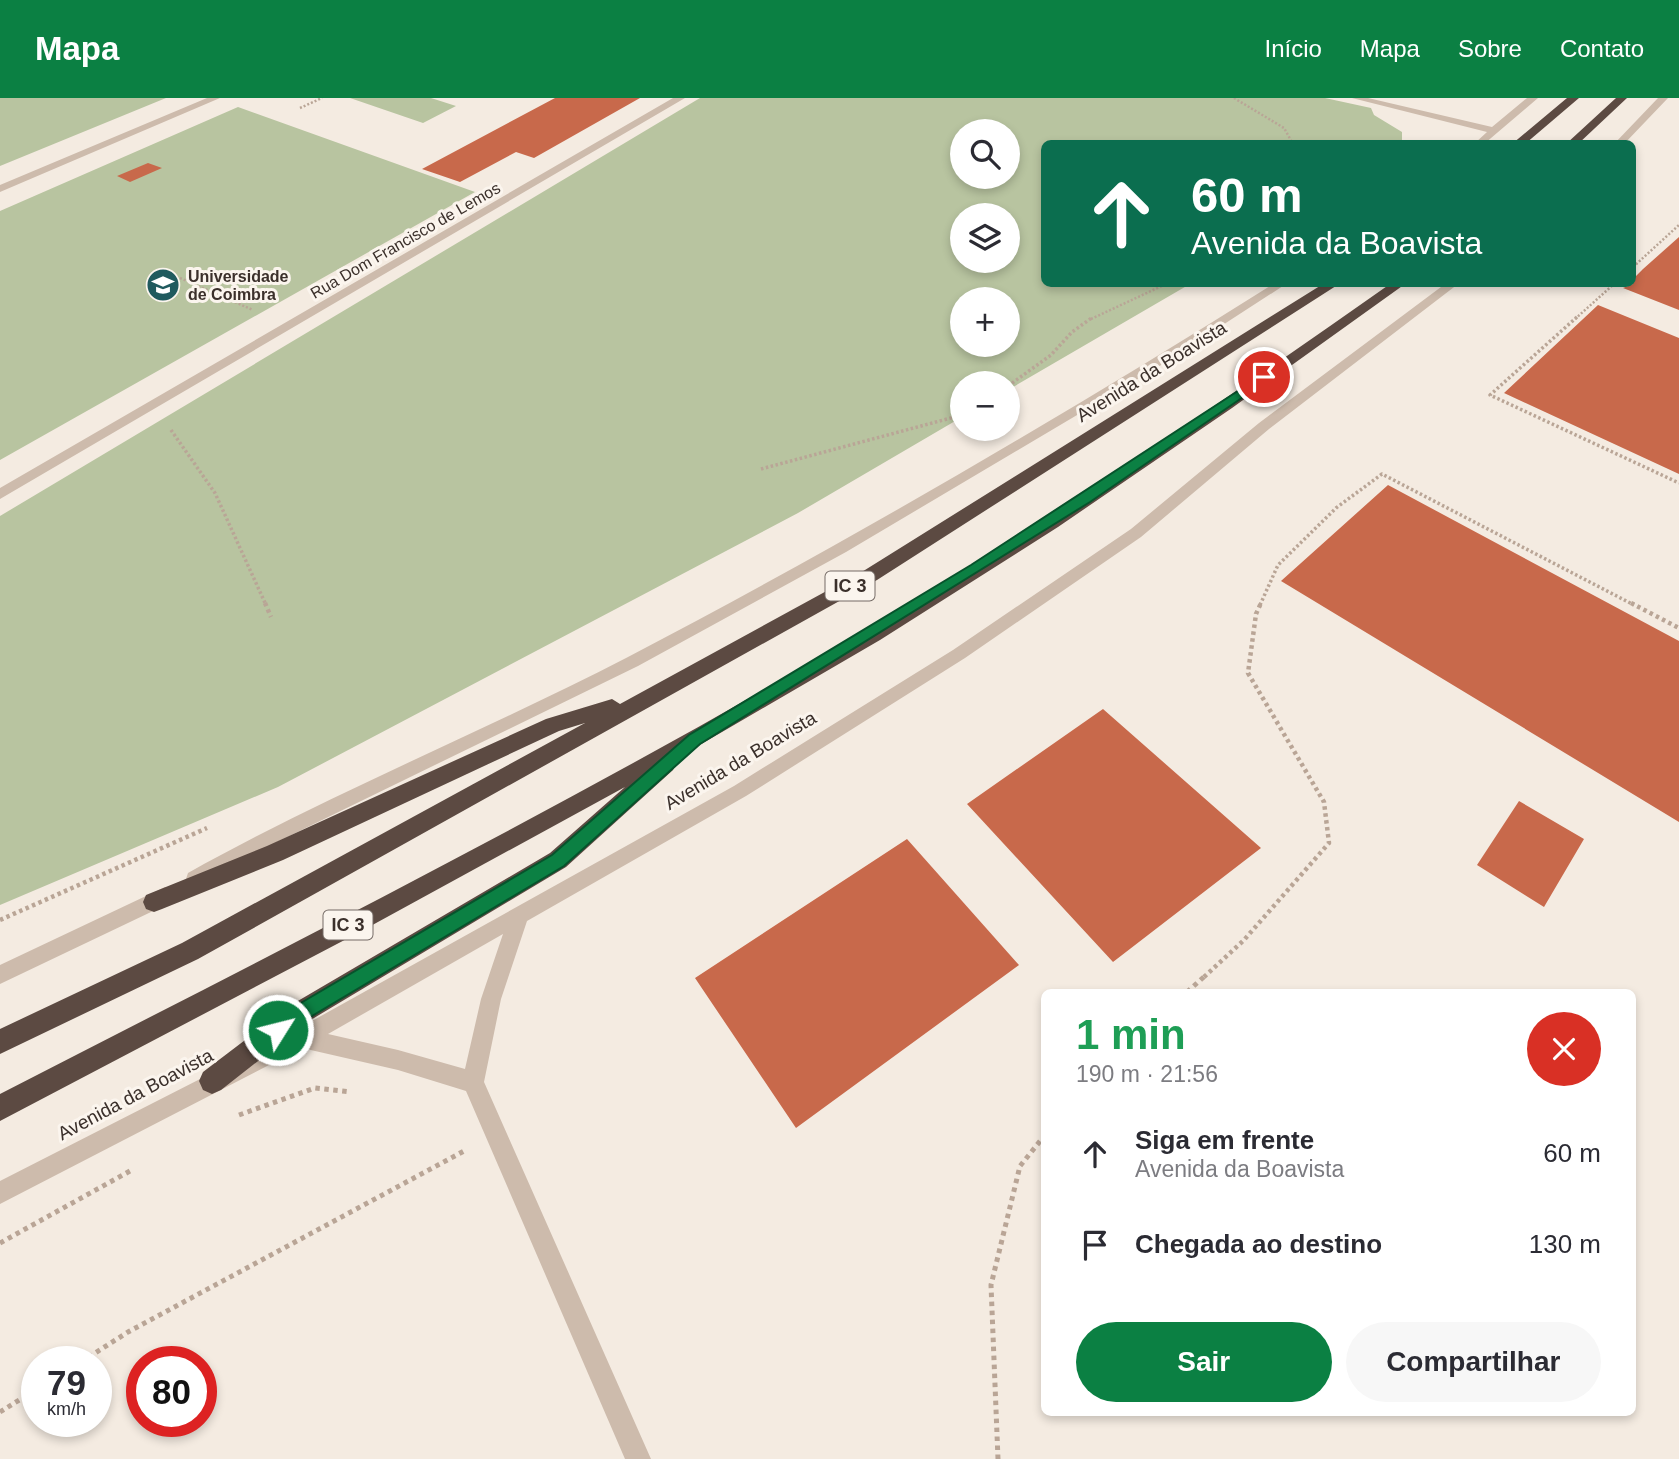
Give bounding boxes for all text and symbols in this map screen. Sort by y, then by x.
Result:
text: Mapa [35,30,119,67]
text: Início [1264,35,1322,62]
text: Mapa [1360,35,1420,62]
text: Sobre [1458,35,1522,62]
text: Contato [1560,35,1644,62]
map controls [950,119,1020,441]
button: search [950,119,1020,189]
icon: ahead [1076,168,1167,259]
text: 60 m [1191,168,1303,222]
street label: Rua Dom Francisco de Lemos [307,179,503,302]
button: layers [950,203,1020,273]
text: Avenida da Boavista [1191,225,1482,261]
school or university icon: Universidade de Coimbra [144,266,182,304]
place label: Universidade de Coimbra [188,268,289,303]
button: + [950,287,1020,357]
street label: Avenida da Boavista [1072,316,1230,426]
pin [1234,347,1294,407]
icon: arrive [1245,358,1283,396]
button: − [950,371,1020,441]
road number: IC 3 [826,572,874,600]
street label: Avenida da Boavista [661,707,820,814]
road number: IC 3 [324,910,372,940]
position arrow [241,993,315,1067]
text: 1 min [1076,1011,1186,1058]
button: close [1527,1012,1601,1086]
street label: Avenida da Boavista [54,1044,217,1144]
text: 190 m · 21:56 [1076,1061,1218,1087]
text: Siga em frente [1135,1125,1314,1155]
icon: ahead [1076,1135,1114,1173]
text: 60 m [1543,1138,1601,1168]
text: Avenida da Boavista [1135,1156,1344,1182]
icon: arrive [1076,1226,1114,1264]
text: Chegada ao destino [1135,1229,1382,1259]
text: 130 m [1529,1229,1601,1259]
button: Sair [1076,1322,1332,1402]
button: Compartilhar [1346,1322,1601,1402]
speed limit sign: 80 [126,1346,217,1437]
text: 79 [47,1363,86,1402]
text: km/h [47,1399,86,1419]

